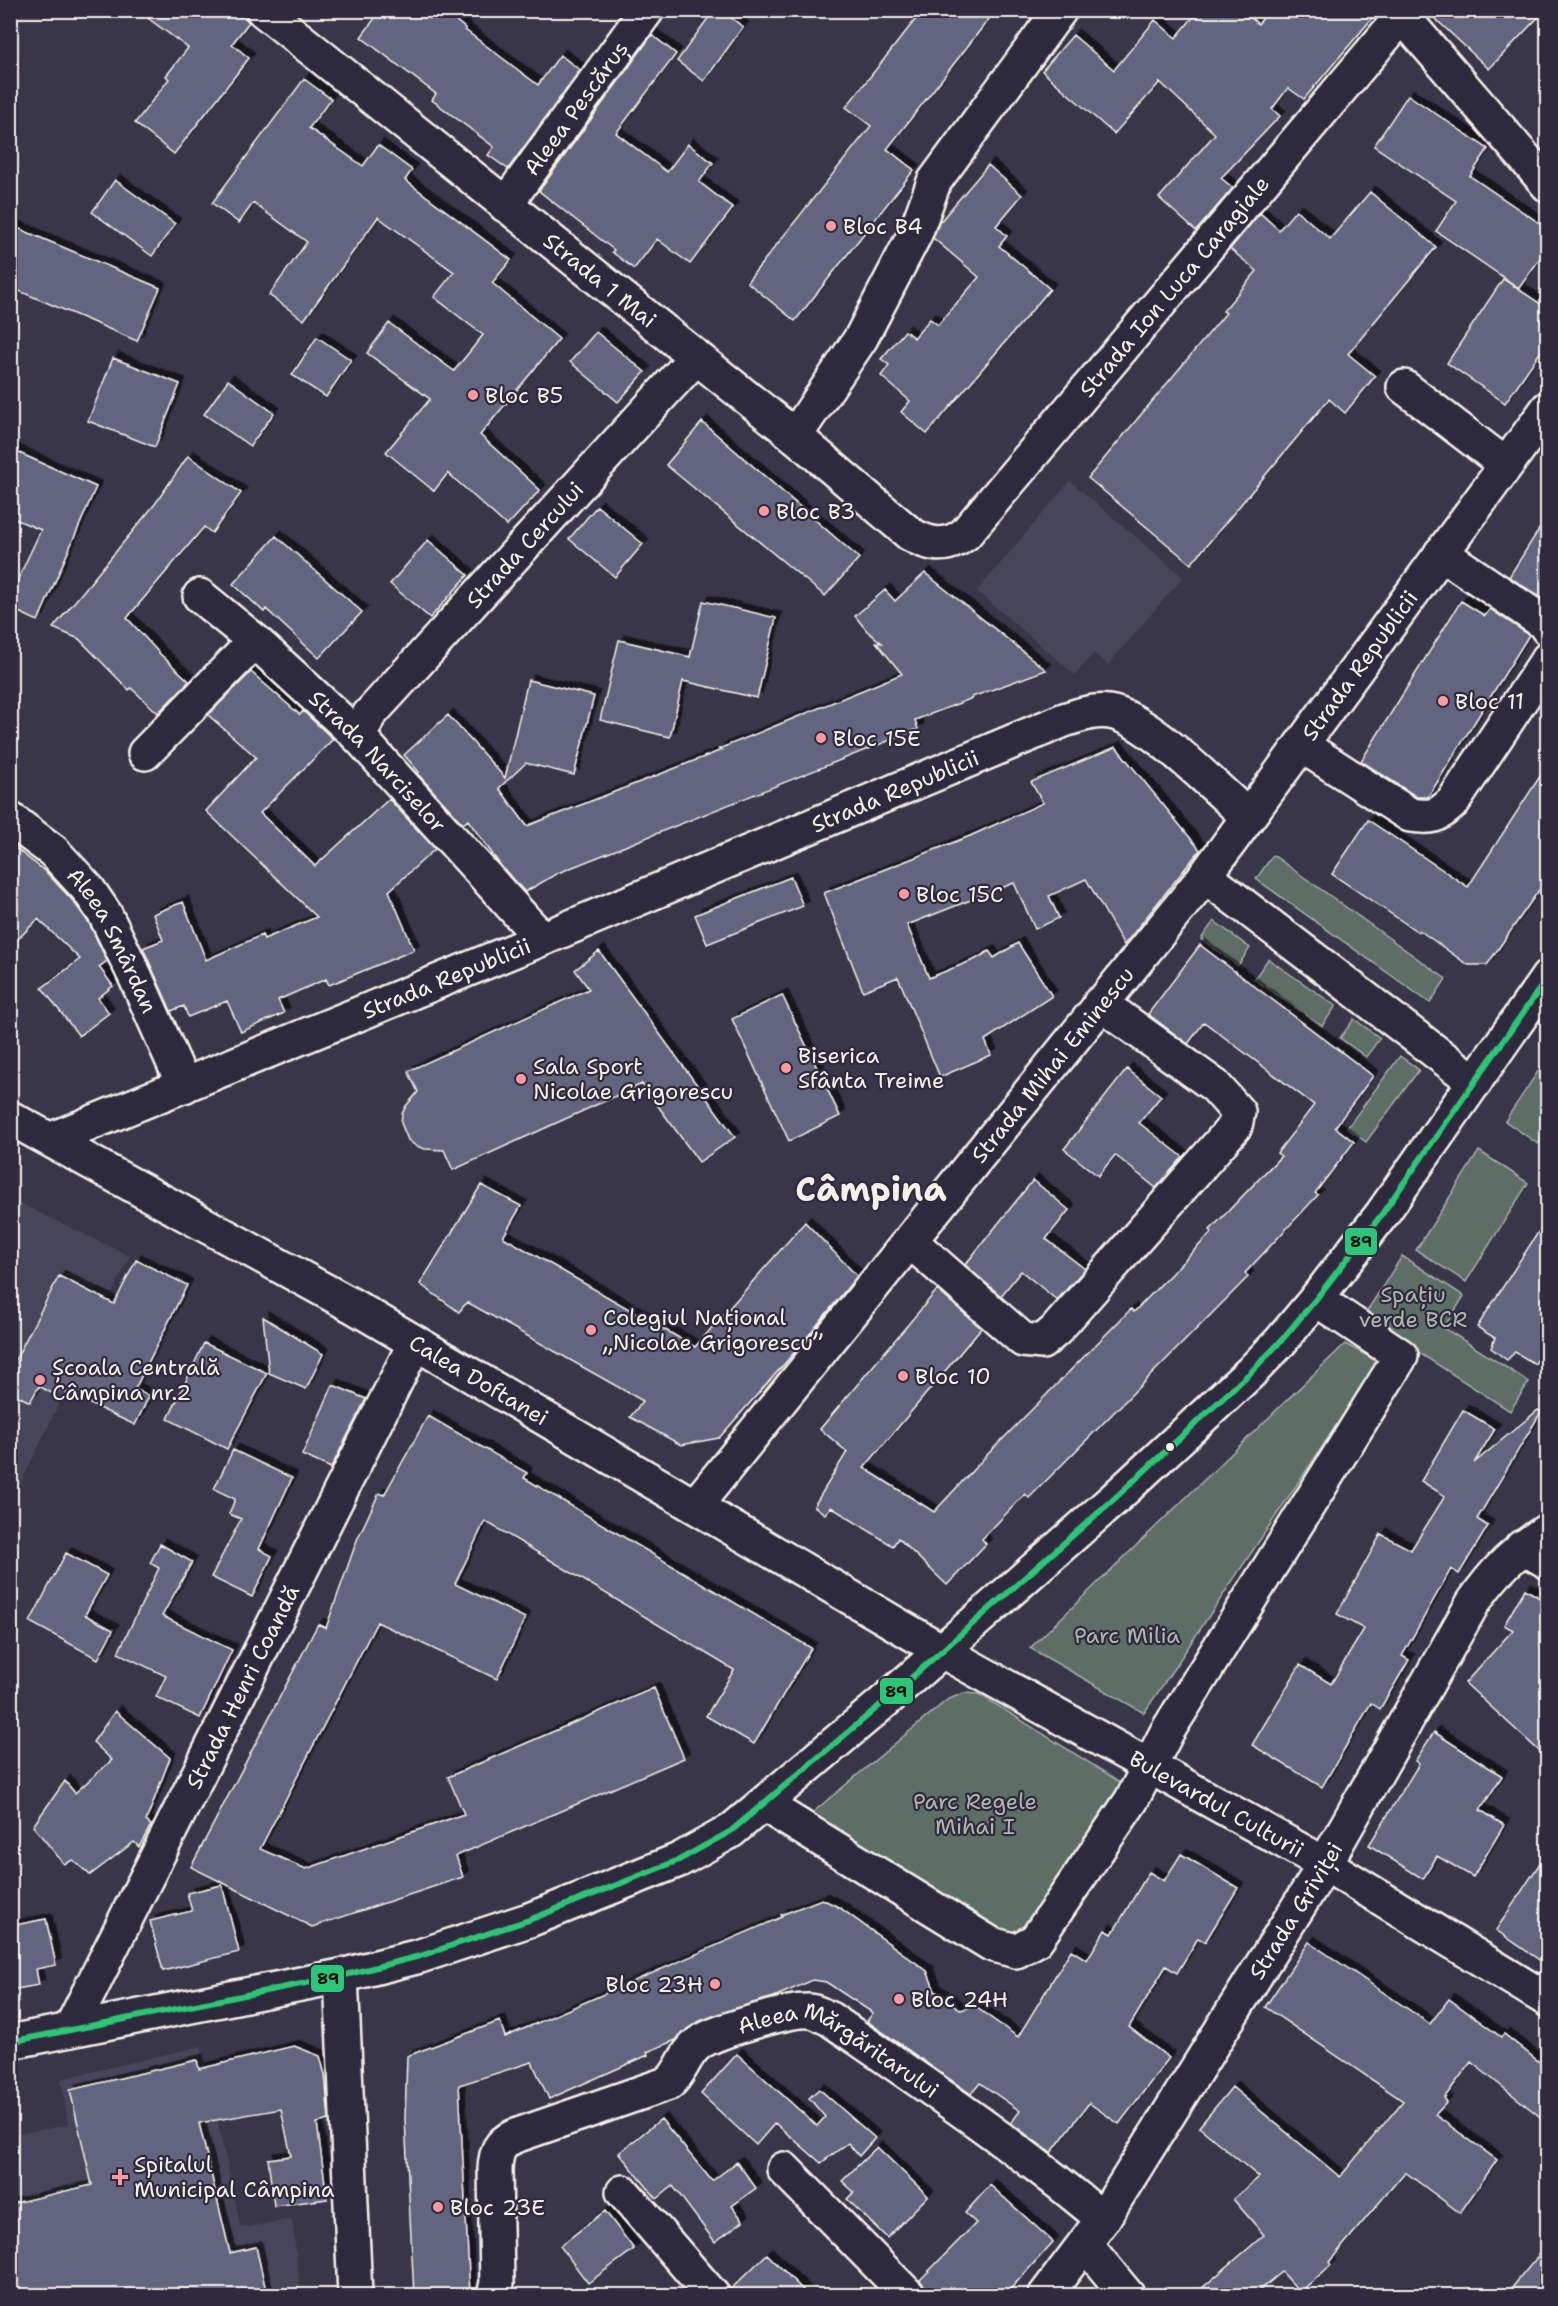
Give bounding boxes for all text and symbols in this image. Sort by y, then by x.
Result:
street label: Aleea Pescăruș [517,35,636,181]
street label: Strada Ion Luca Caragiale [1073,170,1276,403]
place label: Bloc B4 [843,212,923,241]
marker: Bloc B4 [824,219,838,233]
street label: Strada 1 Mai [537,226,662,334]
place label: Bloc B5 [485,381,563,410]
marker: Bloc B5 [466,388,480,402]
street label: Strada Cercului [460,475,590,614]
place label: Bloc B3 [776,497,855,526]
marker: Bloc B3 [757,504,771,518]
street label: Strada Republicii [1295,585,1425,746]
street label: Strada Narciselor [302,684,453,839]
place label: Bloc 11 [1455,687,1524,716]
marker: Bloc 11 [1436,694,1450,708]
place label: Bloc 15E [833,724,921,753]
marker: Bloc 15E [814,731,828,745]
street label: Strada Republicii [807,743,983,839]
street label: Aleea Smârdan [60,861,164,1018]
place label: Bloc 15C [916,880,1003,909]
marker: Bloc 15C [897,887,911,901]
street label: Strada Republicii [358,931,535,1026]
street label: Strada Mihai Eminescu [965,961,1141,1169]
place label: Biserica Sfânta Treime [798,1041,944,1095]
place label: Sala Sport Nicolae Grigorescu [533,1052,733,1106]
marker: Biserica Sfânta Treime [779,1061,793,1075]
marker: Sala Sport Nicolae Grigorescu [514,1072,528,1086]
district label: Câmpina [795,1166,947,1212]
line badge: 89 [1344,1227,1378,1256]
text: 89 [1350,1231,1372,1252]
park label: Spațiu verde BCR [1359,1280,1467,1334]
place label: Colegiul Național „Nicolae Grigorescu” [602,1303,823,1357]
marker: Colegiul Național „Nicolae Grigorescu” [584,1323,598,1337]
street label: Calea Doftanei [404,1328,553,1432]
place label: Școala Centrală Câmpina nr.2 [52,1353,220,1407]
place label: Bloc 10 [915,1362,991,1391]
marker: Bloc 10 [896,1369,910,1383]
marker: Școala Centrală Câmpina nr.2 [33,1373,47,1387]
unlabelled marker [1164,1441,1176,1453]
street label: Strada Henri Coandă [179,1580,306,1794]
park label: Parc Milia [1074,1621,1180,1650]
line badge: 89 [879,1677,914,1705]
text: 89 [885,1681,907,1702]
street label: Bulevardul Culturii [1124,1744,1309,1864]
park label: Parc Regele Mihai I [913,1787,1037,1841]
street label: Strada Griviței [1242,1837,1349,1985]
line badge: 89 [310,1964,345,1993]
text: 89 [317,1968,339,1989]
place label: Bloc 23H [606,1970,703,1999]
marker: Bloc 23H [708,1977,722,1991]
place label: Bloc 24H [911,1985,1008,2014]
marker: Bloc 24H [892,1992,906,2006]
street label: Aleea Mărgăritarului [734,1995,945,2105]
place label: Spitalul Municipal Câmpina [134,2150,335,2204]
marker: Spitalul Municipal Câmpina [111,2168,129,2186]
place label: Bloc 23E [450,2193,545,2222]
marker: Bloc 23E [431,2200,445,2214]

